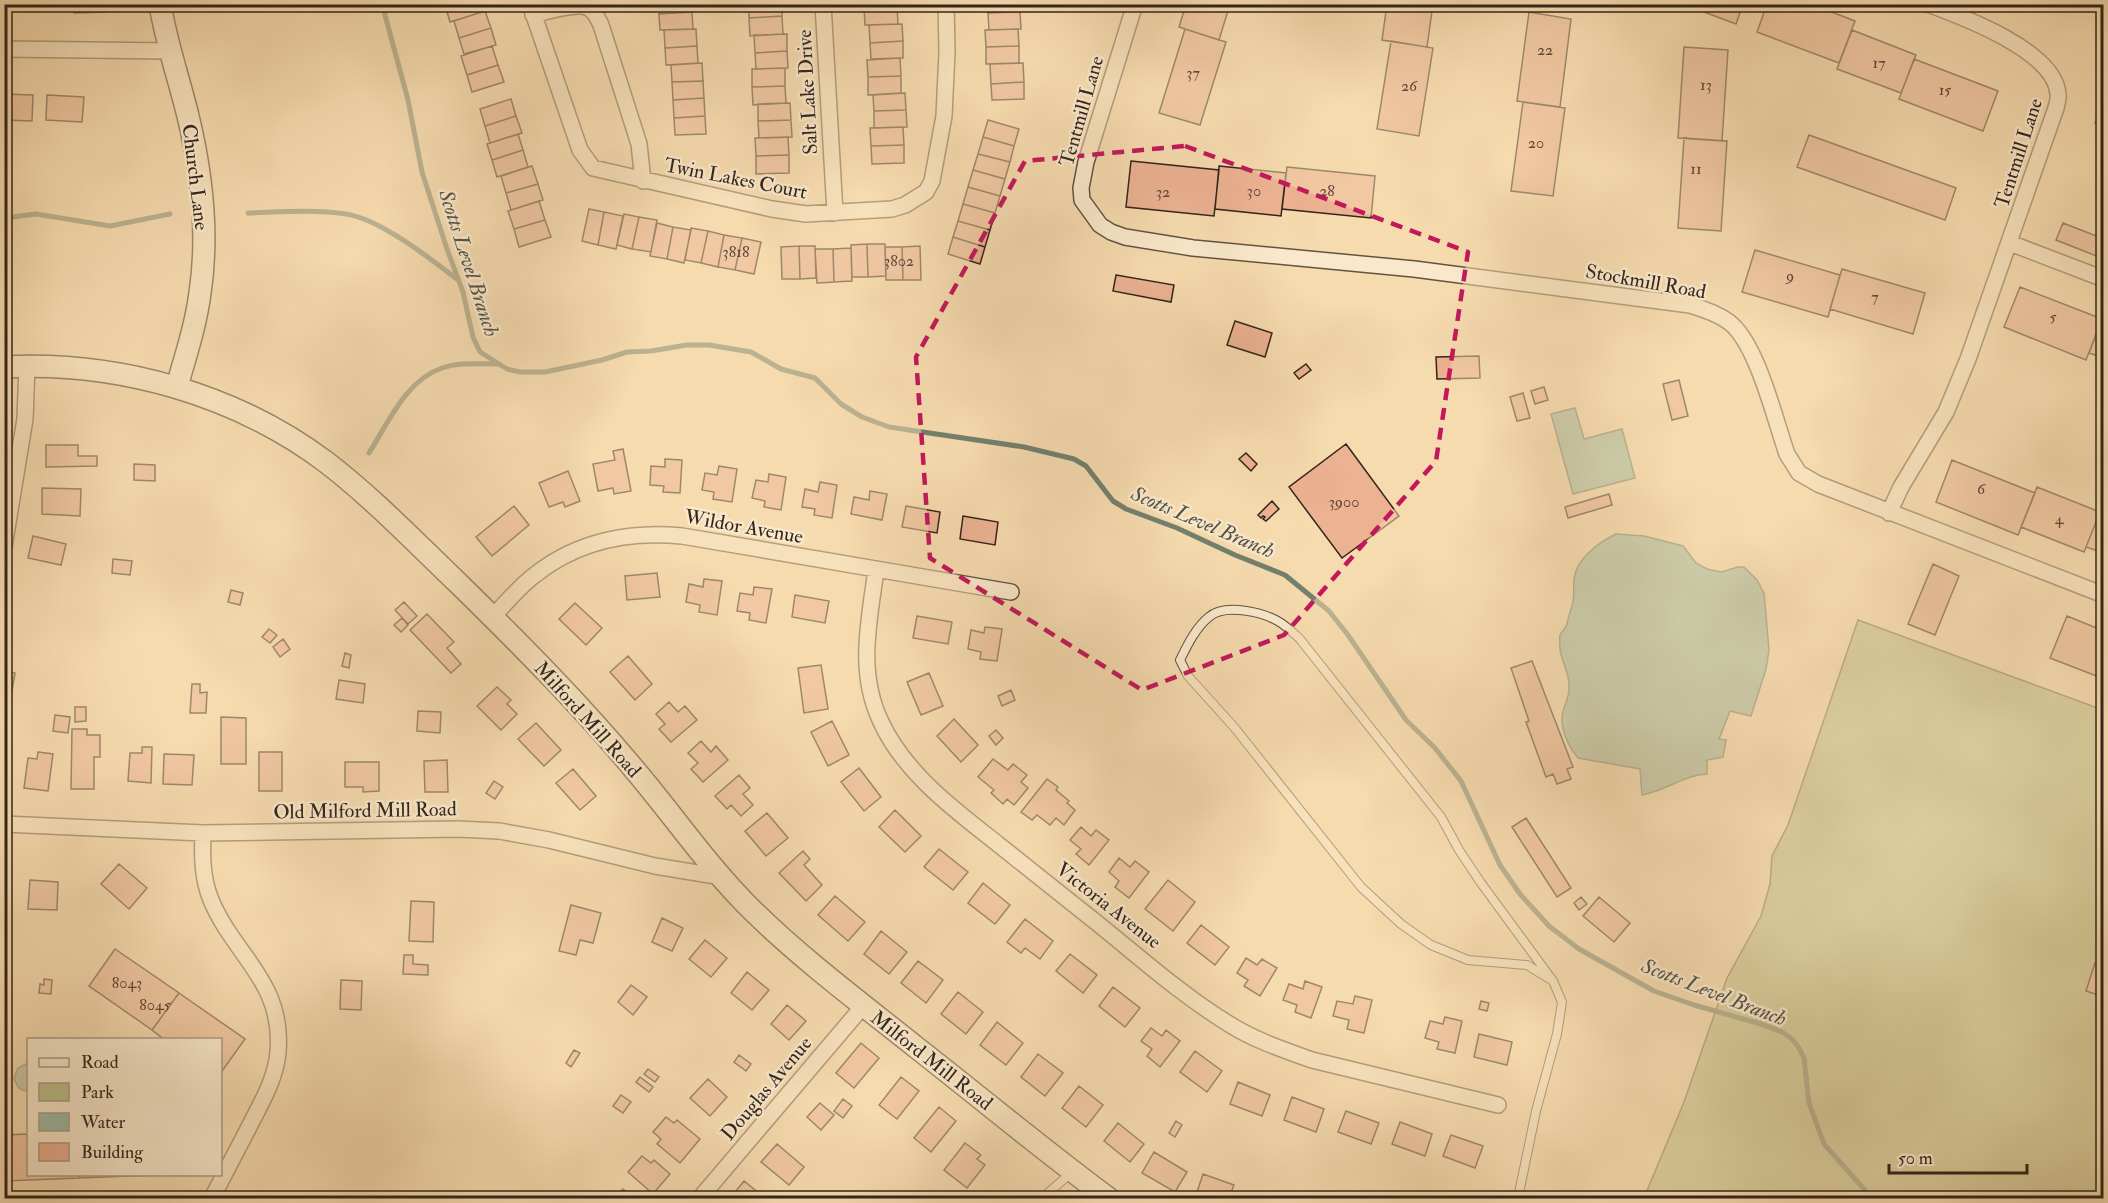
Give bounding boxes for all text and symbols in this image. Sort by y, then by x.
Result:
street label: Salt Lake Drive [792,29,823,155]
house number: 22 [1537,40,1553,60]
street label: Tentmill Lane [1054,53,1109,169]
house number: 17 [1872,53,1886,73]
house number: 37 [1186,63,1200,83]
house number: 13 [1700,75,1712,95]
house number: 26 [1401,76,1418,96]
house number: 15 [1939,80,1951,100]
street label: Tentmill Lane [1989,95,2048,211]
street label: Church Lane [177,122,214,232]
house number: 20 [1528,133,1544,153]
street label: Twin Lakes Court [662,152,810,205]
house number: 11 [1690,159,1702,179]
house number: 30 [1247,181,1261,201]
house number: 28 [1319,181,1335,201]
house number: 32 [1156,182,1170,202]
water label: Scotts Level Branch [432,185,505,340]
house number: 3818 [723,242,750,262]
house number: 3802 [884,251,914,271]
street label: Stockmill Road [1584,259,1708,304]
house number: 9 [1785,266,1794,286]
house number: 7 [1871,287,1879,307]
house number: 5 [2049,307,2057,327]
house number: 6 [1977,479,1986,499]
water label: Scotts Level Branch [1126,480,1279,565]
house number: 3900 [1329,492,1359,512]
street label: Wildor Avenue [682,504,805,549]
house number: 4 [2055,509,2065,529]
street label: Milford Mill Road [529,656,647,783]
street label: Old Milford Mill Road [273,796,457,825]
street label: Victoria Avenue [1051,857,1166,954]
water label: Scotts Level Branch [1637,952,1790,1032]
house number: 8043 [112,973,142,993]
house number: 8045 [139,995,171,1015]
street label: Milford Mill Road [866,1005,998,1116]
street label: Douglas Avenue [716,1031,817,1146]
legend [27,1038,222,1176]
text: Road [81,1051,119,1074]
text: Park [81,1081,114,1104]
text: Water [80,1111,125,1134]
scale bar [1889,1137,2027,1175]
text: Building [81,1141,144,1164]
text: 50 m [1898,1147,1933,1170]

